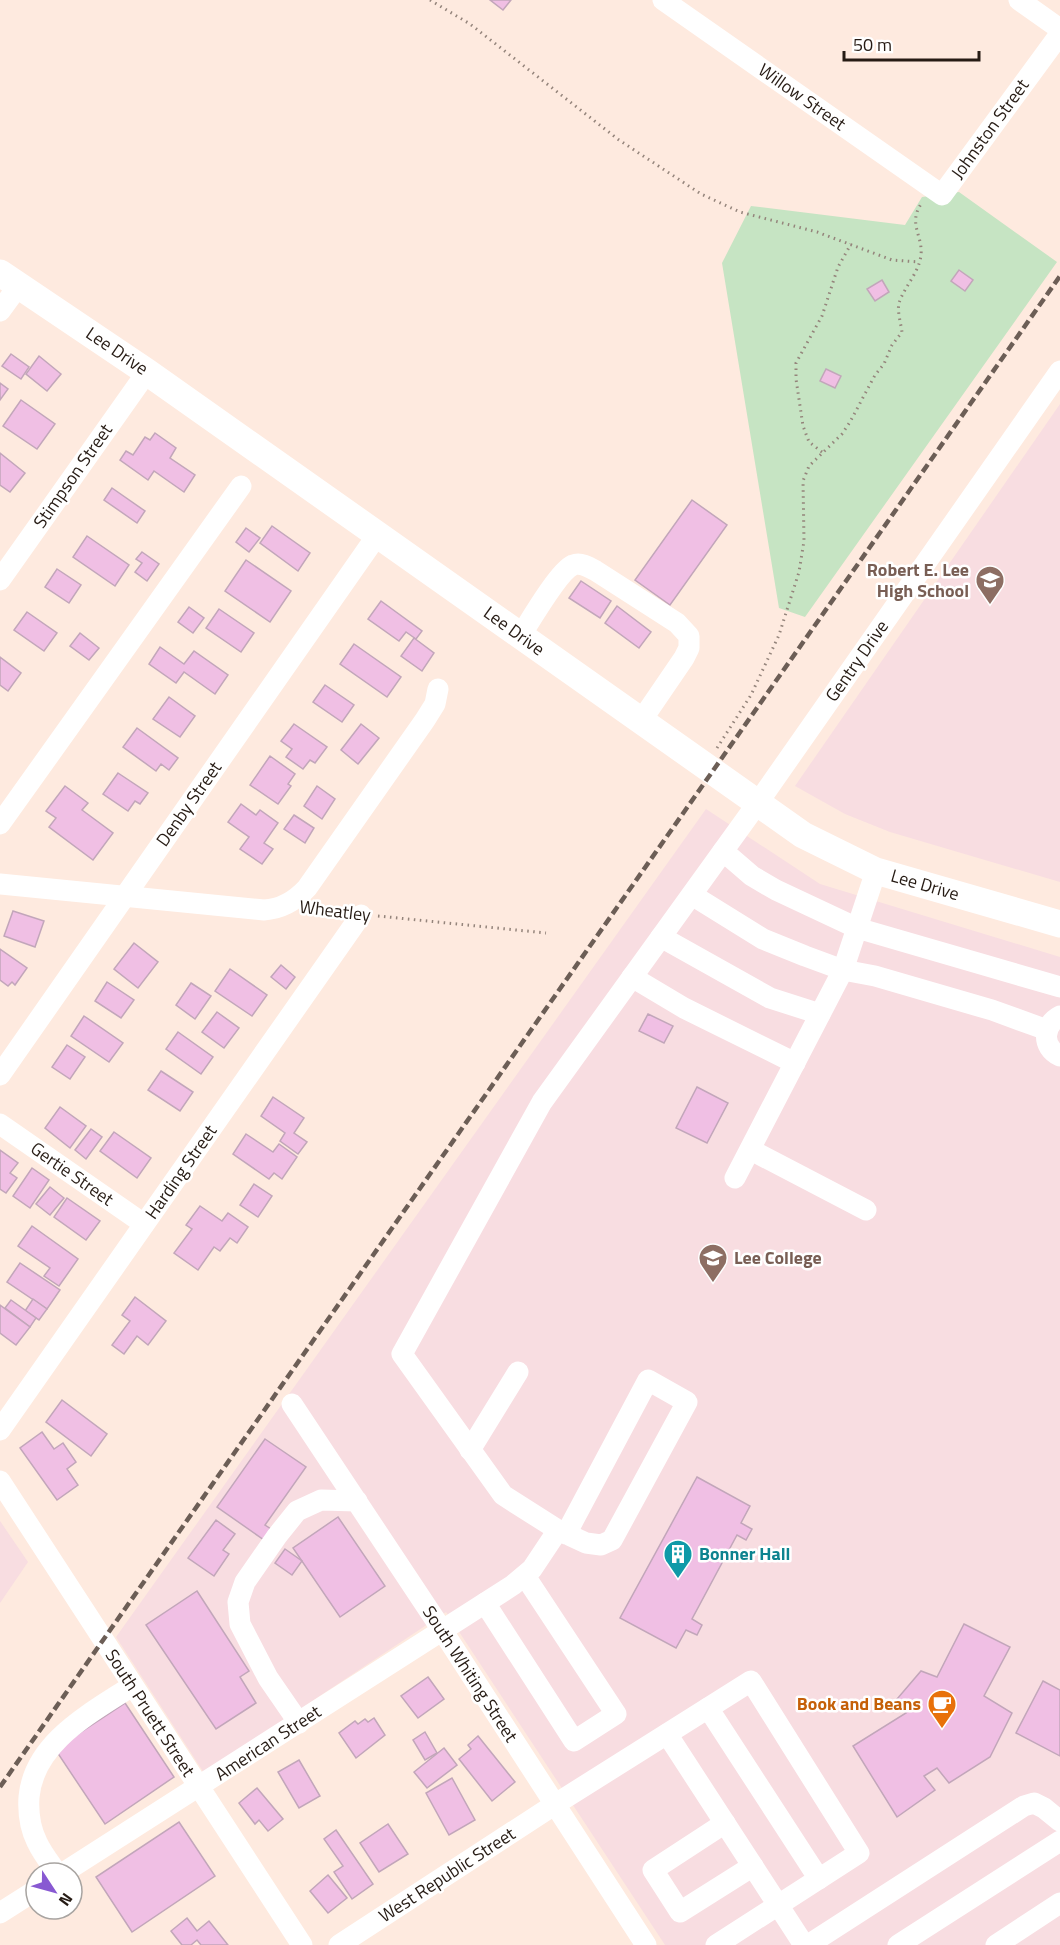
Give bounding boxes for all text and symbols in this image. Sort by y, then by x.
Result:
scale bar [844,24,979,62]
text: 50 m [853,31,892,58]
street label: Willow Street [753,56,852,137]
street label: Johnston Street [944,72,1036,184]
street label: Lee Drive [81,320,154,381]
street label: Stimpson Street [26,417,119,534]
place label: Robert E. Lee High School [867,556,969,604]
school or university icon: Robert E. Lee High School [974,564,1006,606]
street label: Lee Drive [478,599,551,662]
street label: Gentry Drive [818,614,895,707]
street label: Denby Street [149,755,228,852]
street label: Lee Drive [888,862,963,907]
street label: Wheatley [298,893,373,928]
street label: Harding Street [138,1118,224,1224]
street label: Gertie Street [25,1135,120,1213]
school or university icon: Lee College [697,1242,729,1284]
place label: Lee College [734,1244,822,1271]
building icon: Bonner Hall [662,1538,694,1580]
place label: Bonner Hall [699,1540,790,1567]
street label: South Whiting Street [416,1600,525,1748]
street label: South Pruett Street [99,1644,202,1782]
cafe icon: Book and Beans [926,1688,958,1730]
place label: Book and Beans [797,1690,921,1717]
street label: American Street [209,1698,327,1787]
street label: West Republic Street [373,1820,521,1929]
north arrow [24,1861,84,1921]
text: N [53,1888,79,1911]

